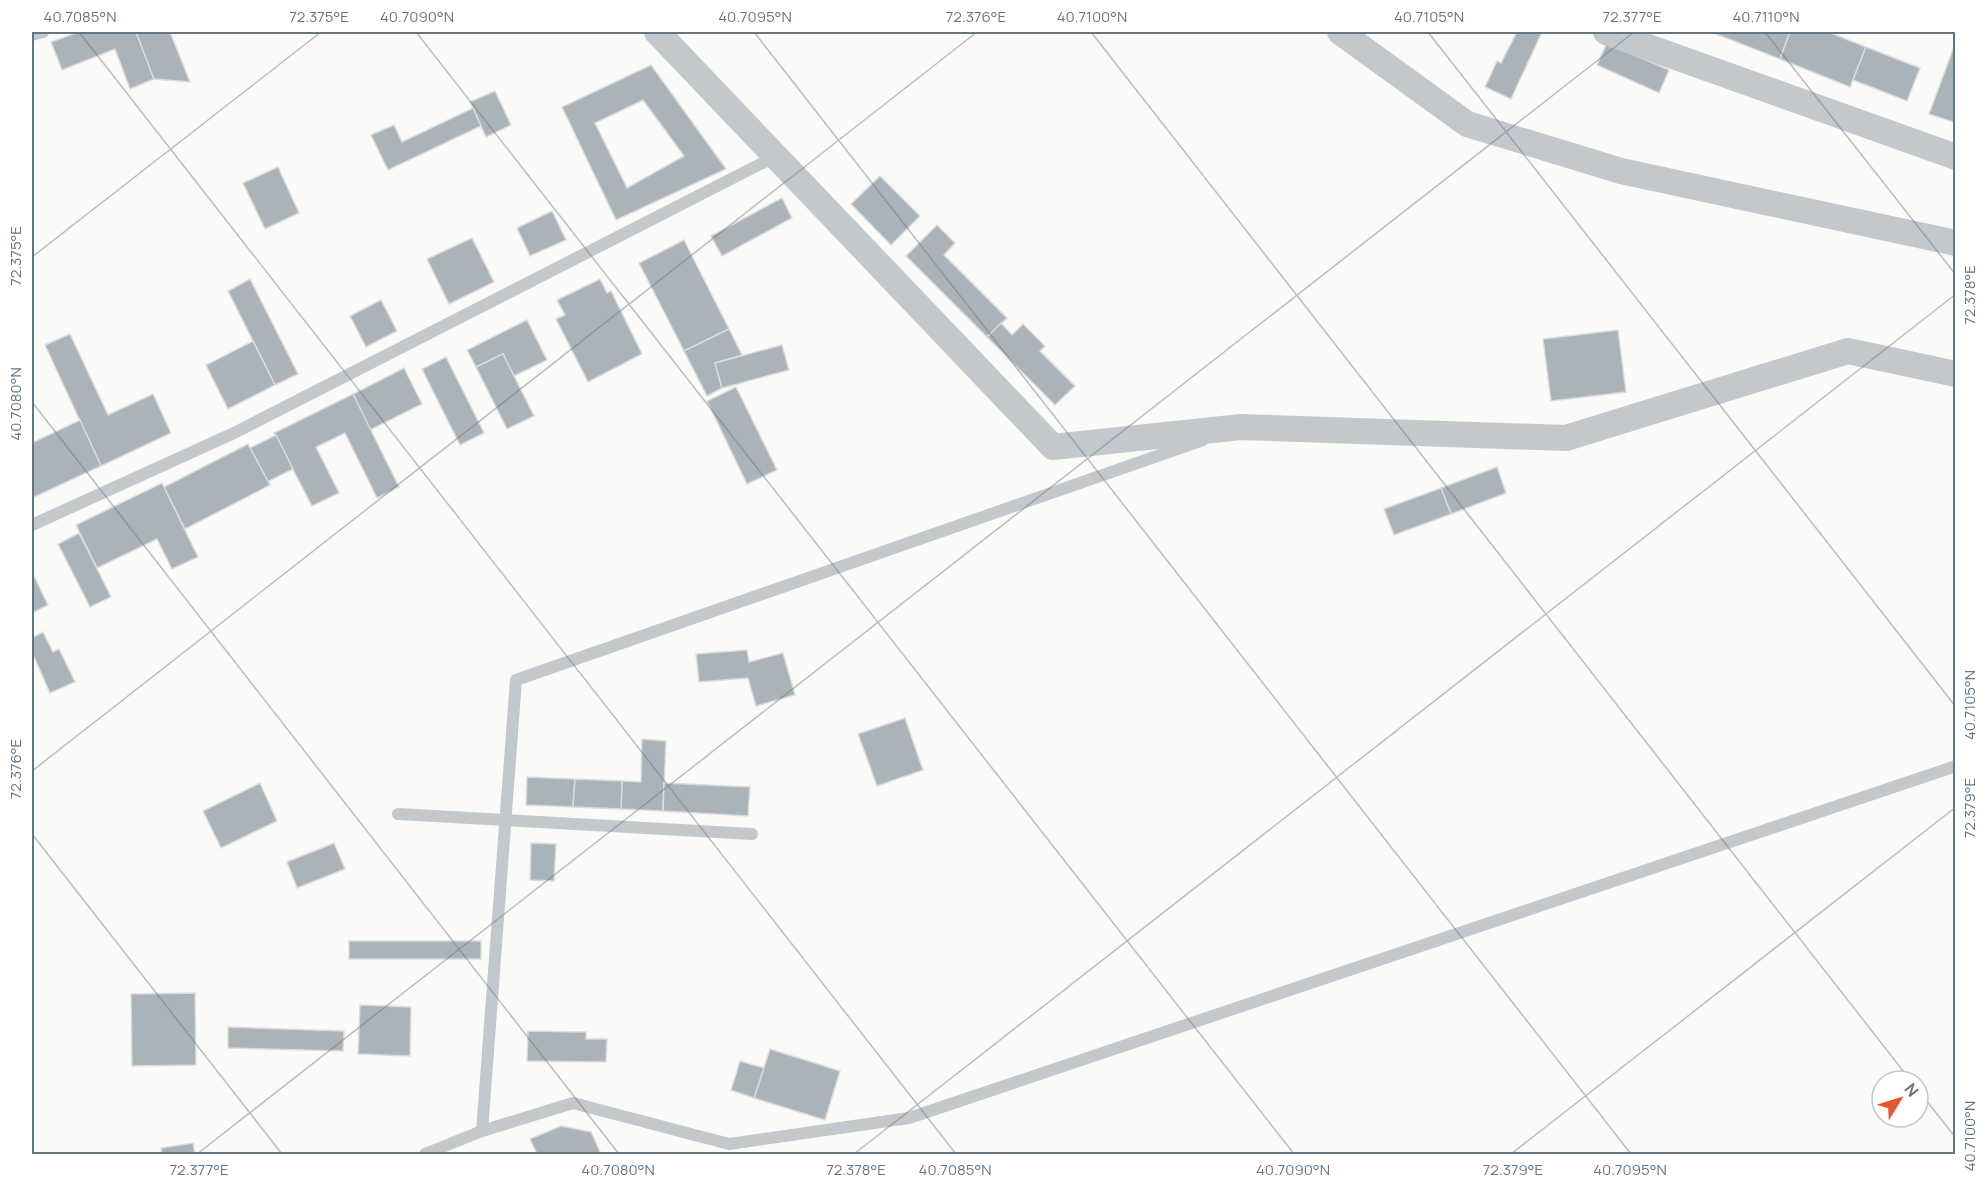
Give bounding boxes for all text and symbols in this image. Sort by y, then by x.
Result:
text: 40.7085°N [44,6,116,27]
text: 72.375°E [289,6,349,27]
text: 40.7090°N [380,6,454,27]
text: 40.7095°N [718,6,792,27]
text: 72.376°E [946,6,1006,27]
text: 40.7100°N [1057,6,1127,27]
text: 40.7105°N [1394,6,1464,27]
text: 72.377°E [1603,6,1661,27]
text: 40.7110°N [1732,6,1800,27]
text: 72.375°E [5,226,26,286]
text: 72.378°E [1959,265,1980,325]
text: 40.7080°N [5,367,26,441]
text: 40.7105°N [1959,670,1980,740]
text: 72.376°E [5,739,26,799]
text: 72.379°E [1959,778,1980,838]
north arrow [1870,1069,1930,1129]
text: N [1900,1078,1924,1101]
text: 40.7100°N [1959,1101,1980,1171]
text: 72.377°E [170,1159,228,1180]
text: 40.7080°N [581,1159,655,1180]
text: 72.378°E [826,1159,886,1180]
text: 40.7085°N [919,1159,991,1180]
text: 40.7090°N [1256,1159,1330,1180]
text: 72.379°E [1483,1159,1543,1180]
text: 40.7095°N [1593,1159,1667,1180]

